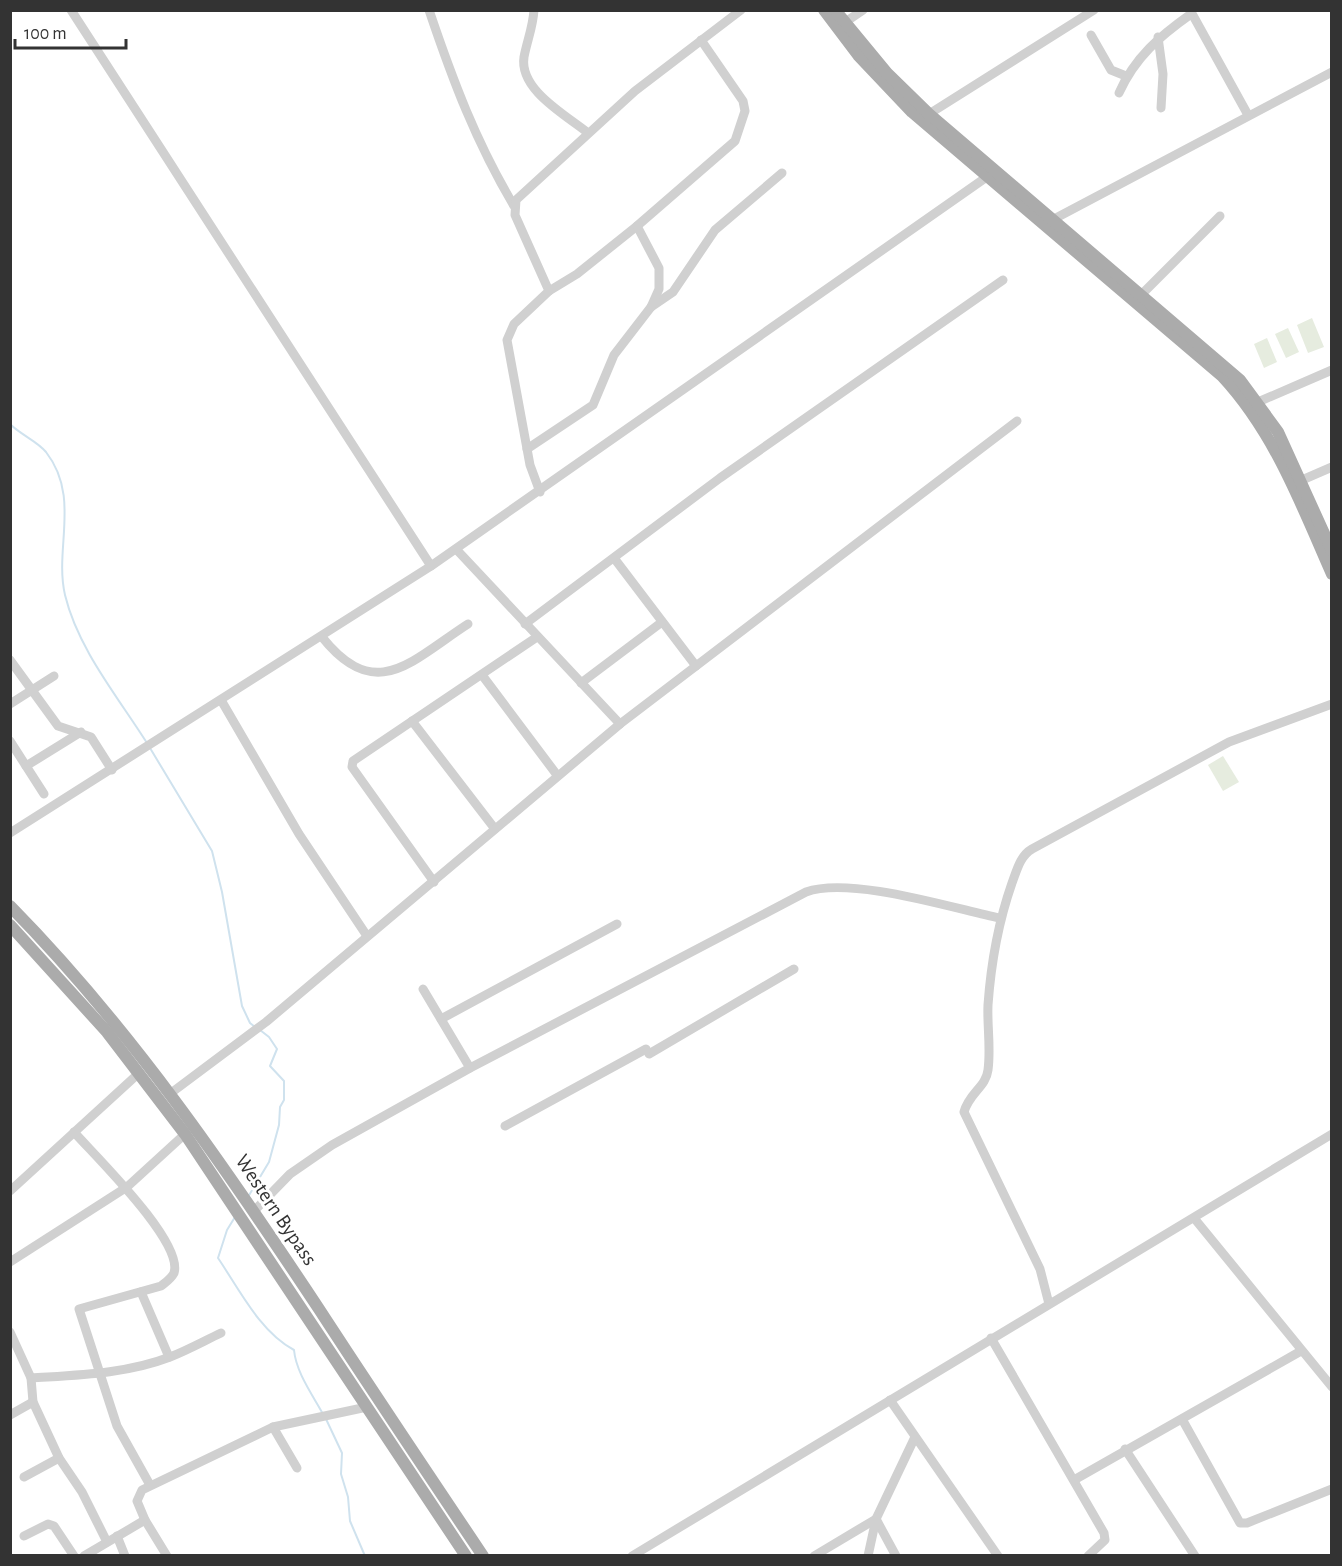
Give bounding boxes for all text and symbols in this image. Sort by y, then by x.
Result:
scale bar [15,12,126,50]
text: 100 m [24,25,67,43]
street label: Western Bypass [231,1151,321,1269]

